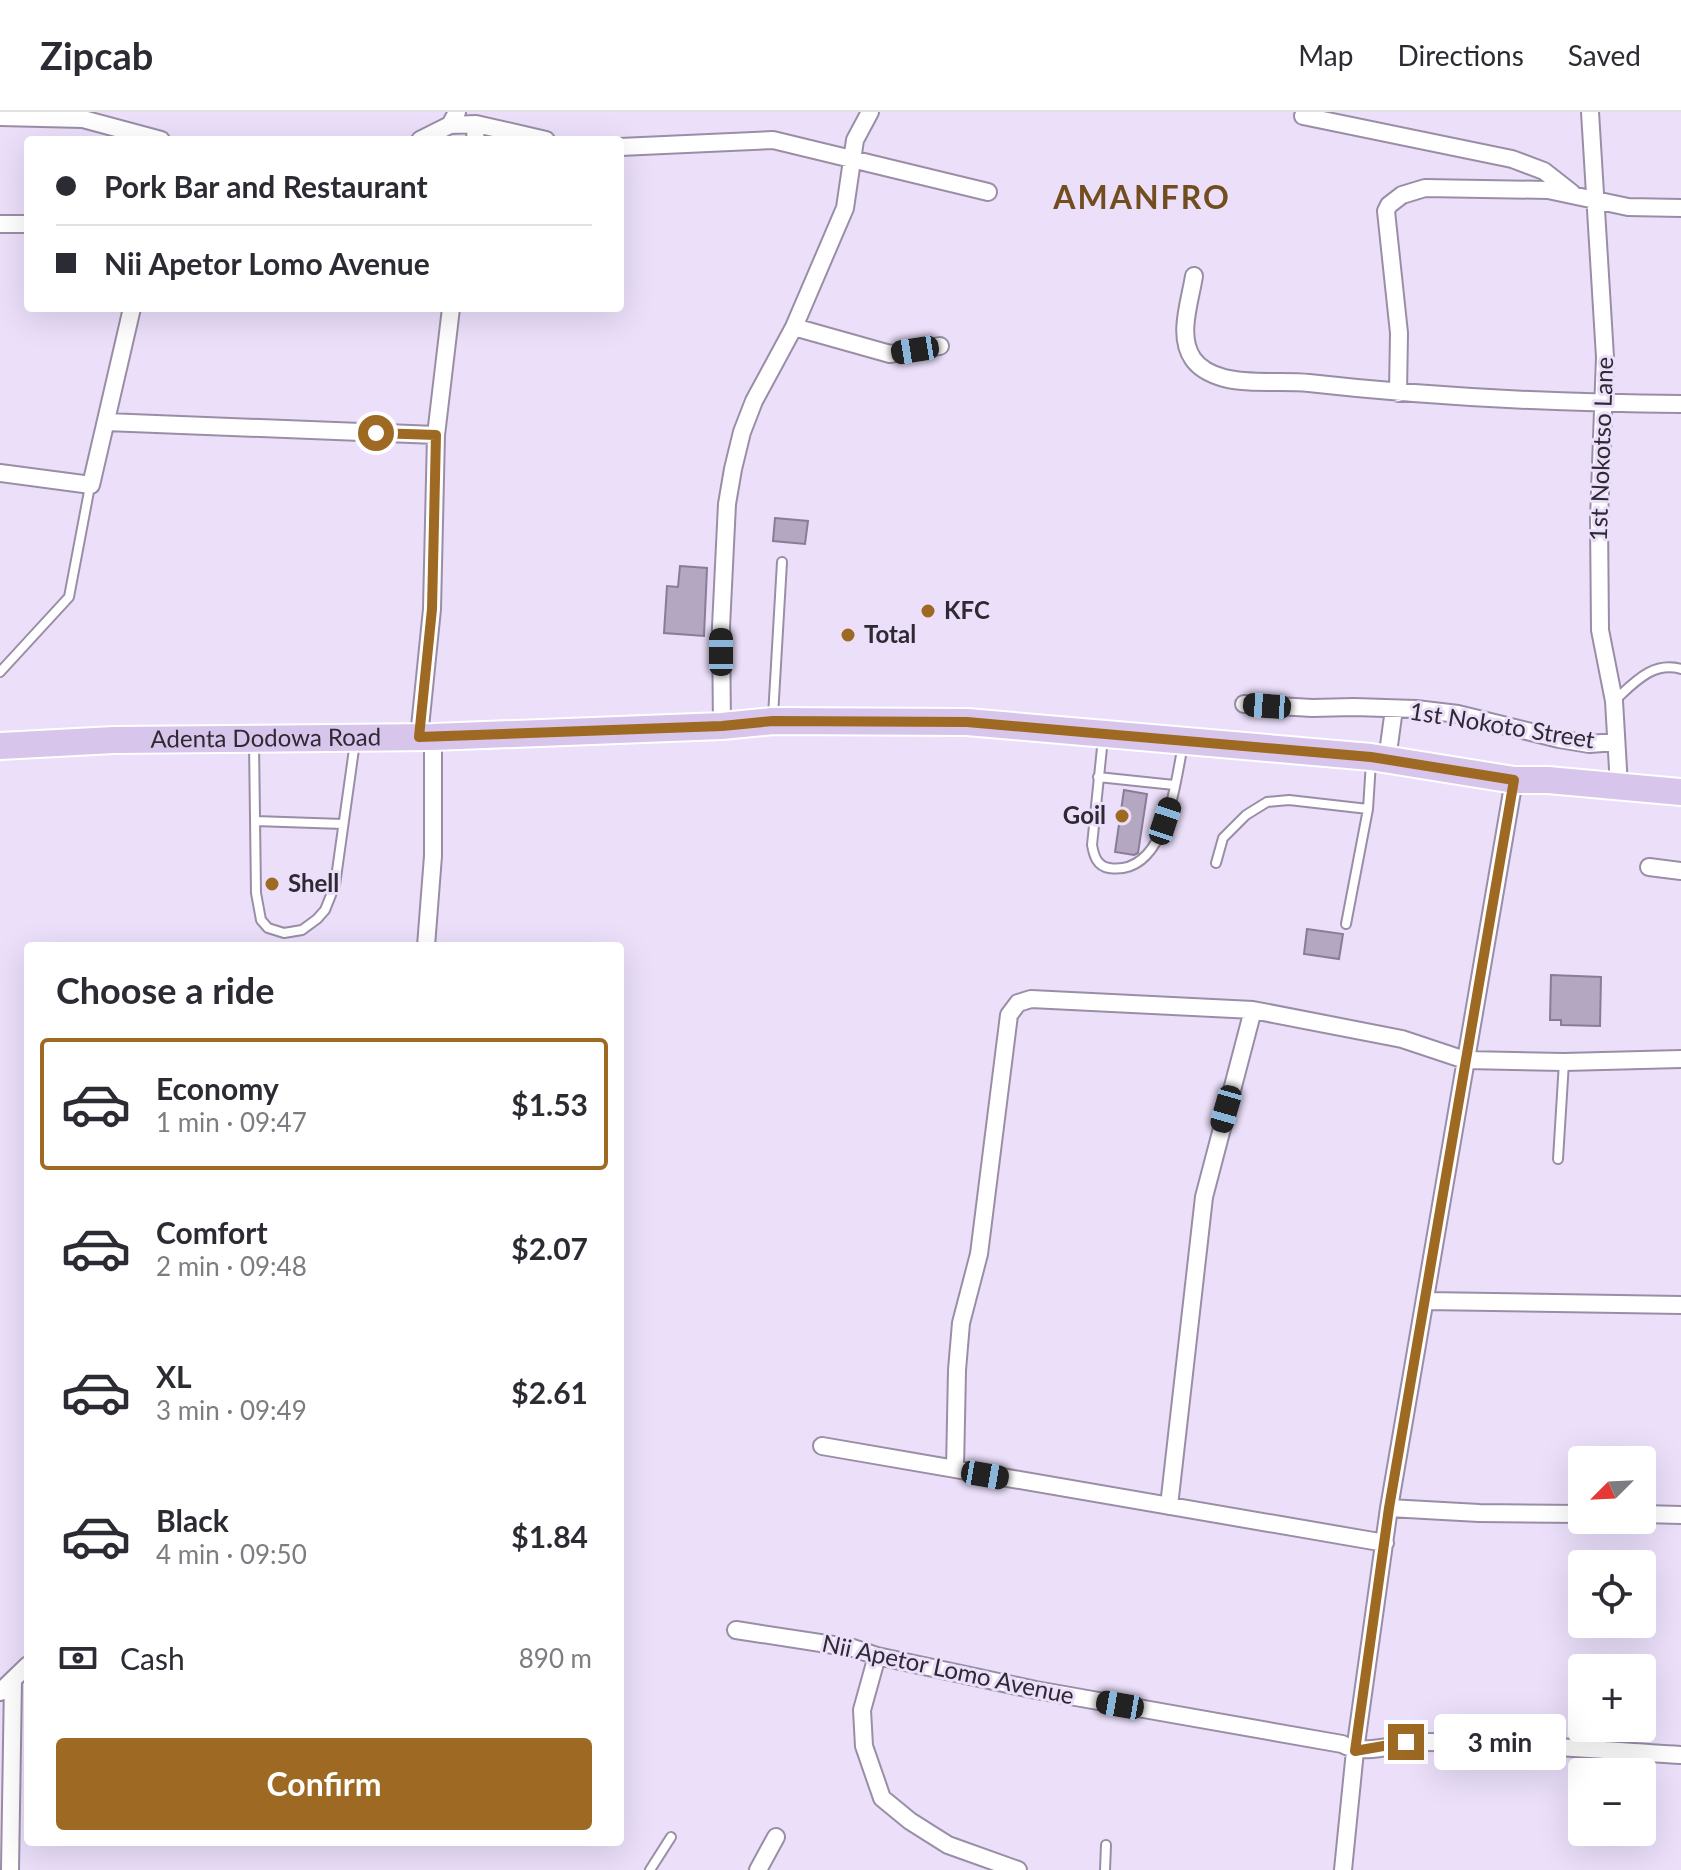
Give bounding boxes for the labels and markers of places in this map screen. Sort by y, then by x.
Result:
place label: KFC [944,595,990,624]
marker: KFC [919,602,937,620]
place label: Total [864,619,916,648]
marker: Total [839,626,857,644]
place label: Goil [1063,800,1106,829]
marker: Goil [1113,807,1131,825]
place label: Shell [288,868,339,897]
marker: Shell [263,875,281,893]

